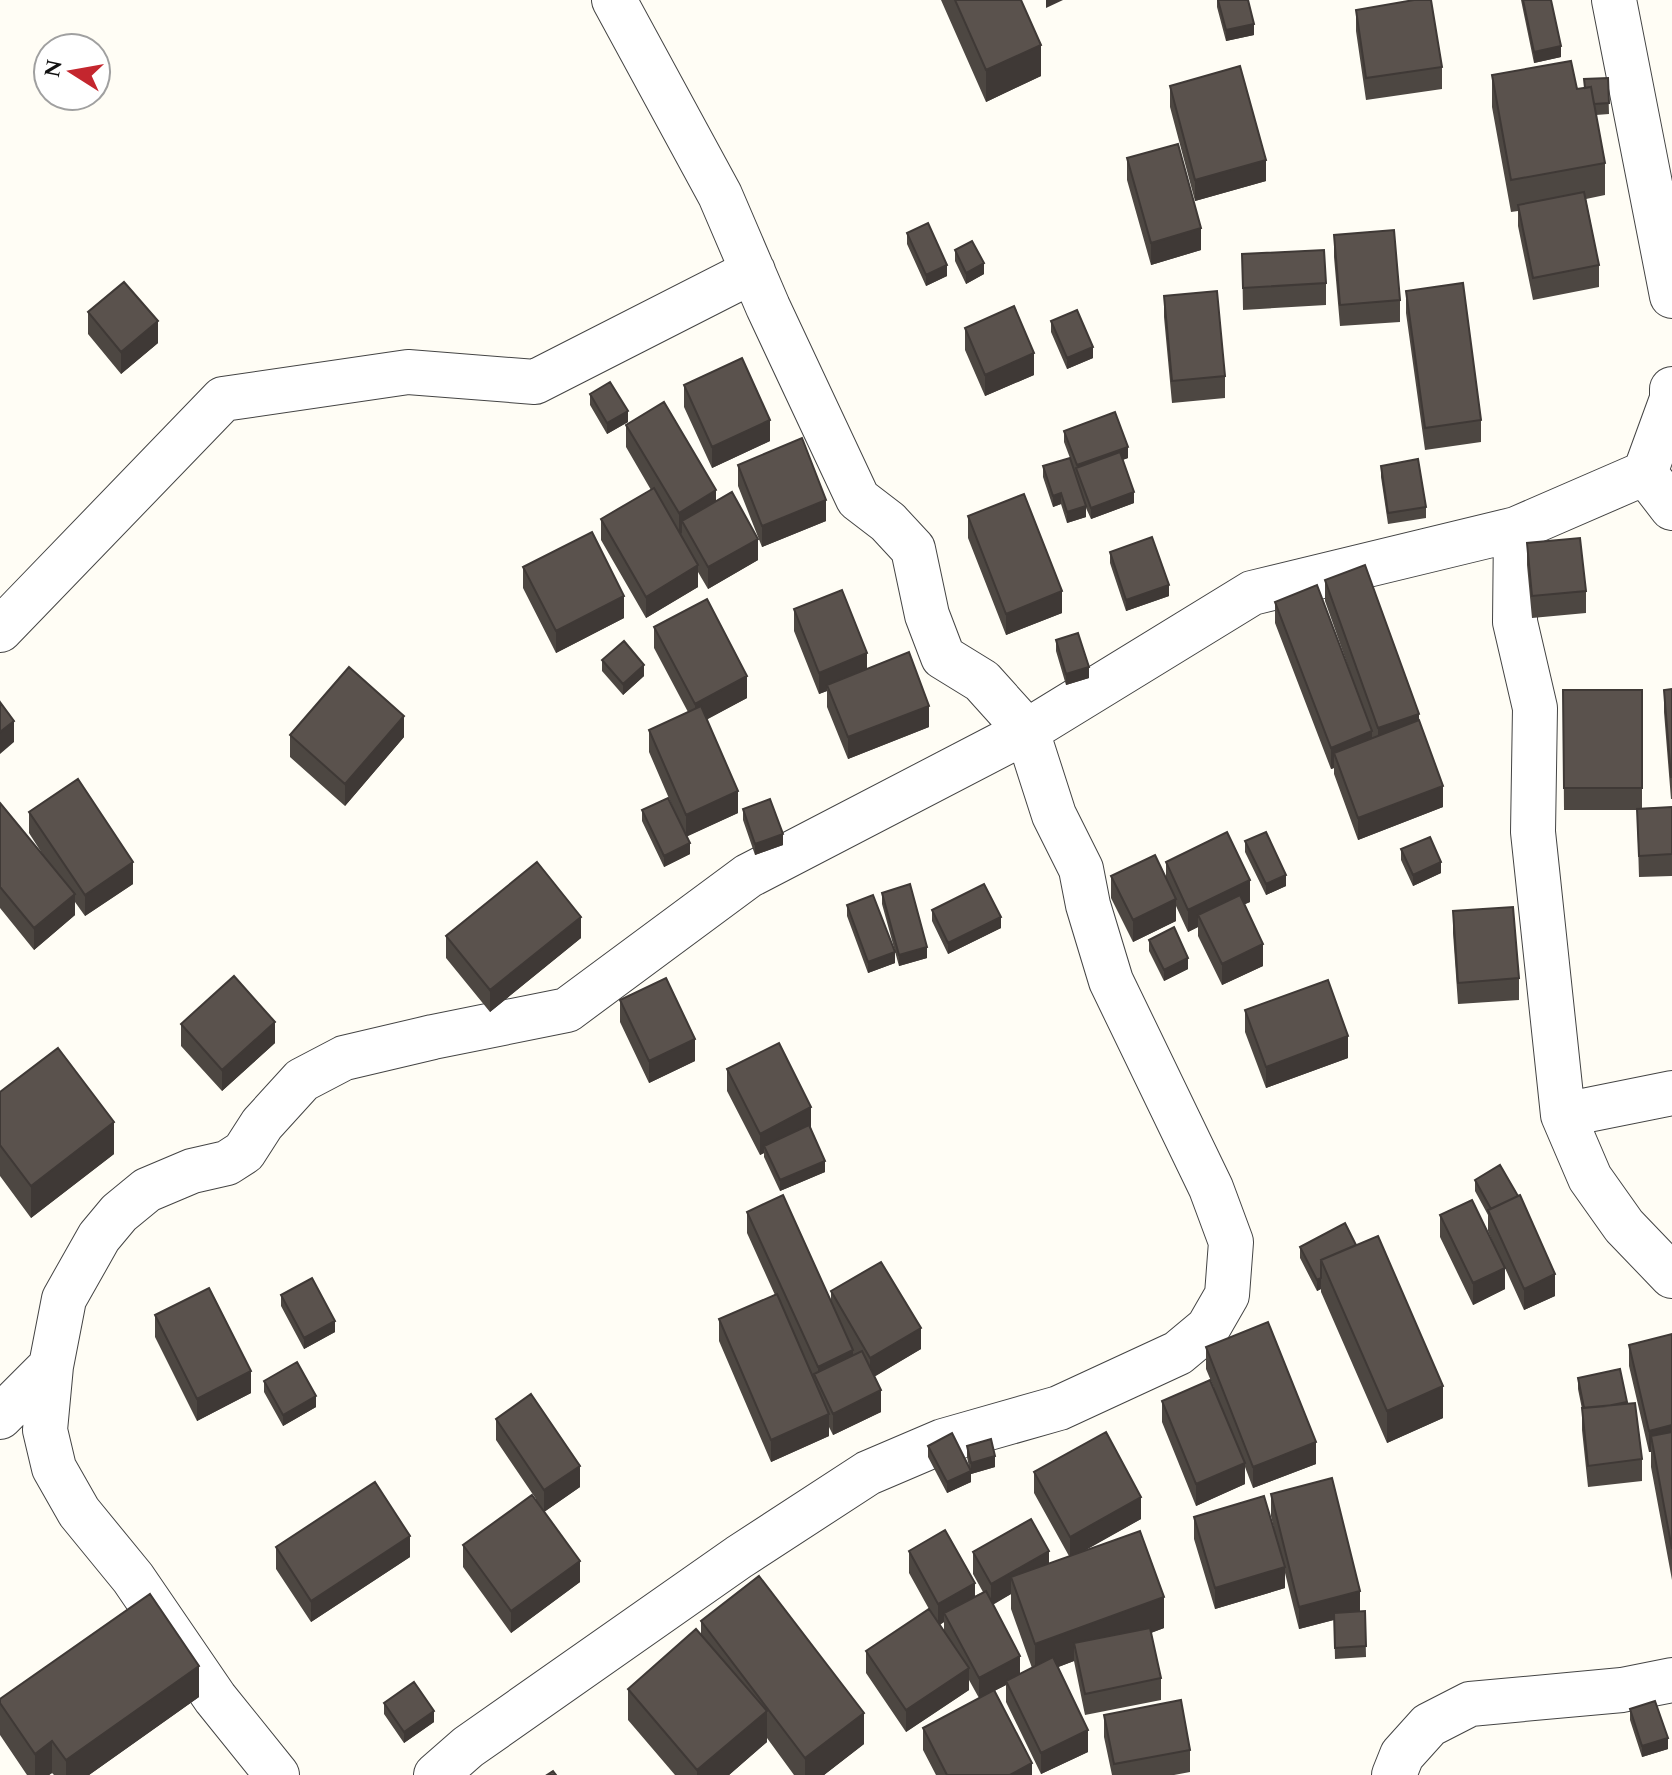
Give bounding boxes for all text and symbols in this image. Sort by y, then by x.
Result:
north arrow [32,32,112,112]
text: N [36,56,72,80]

